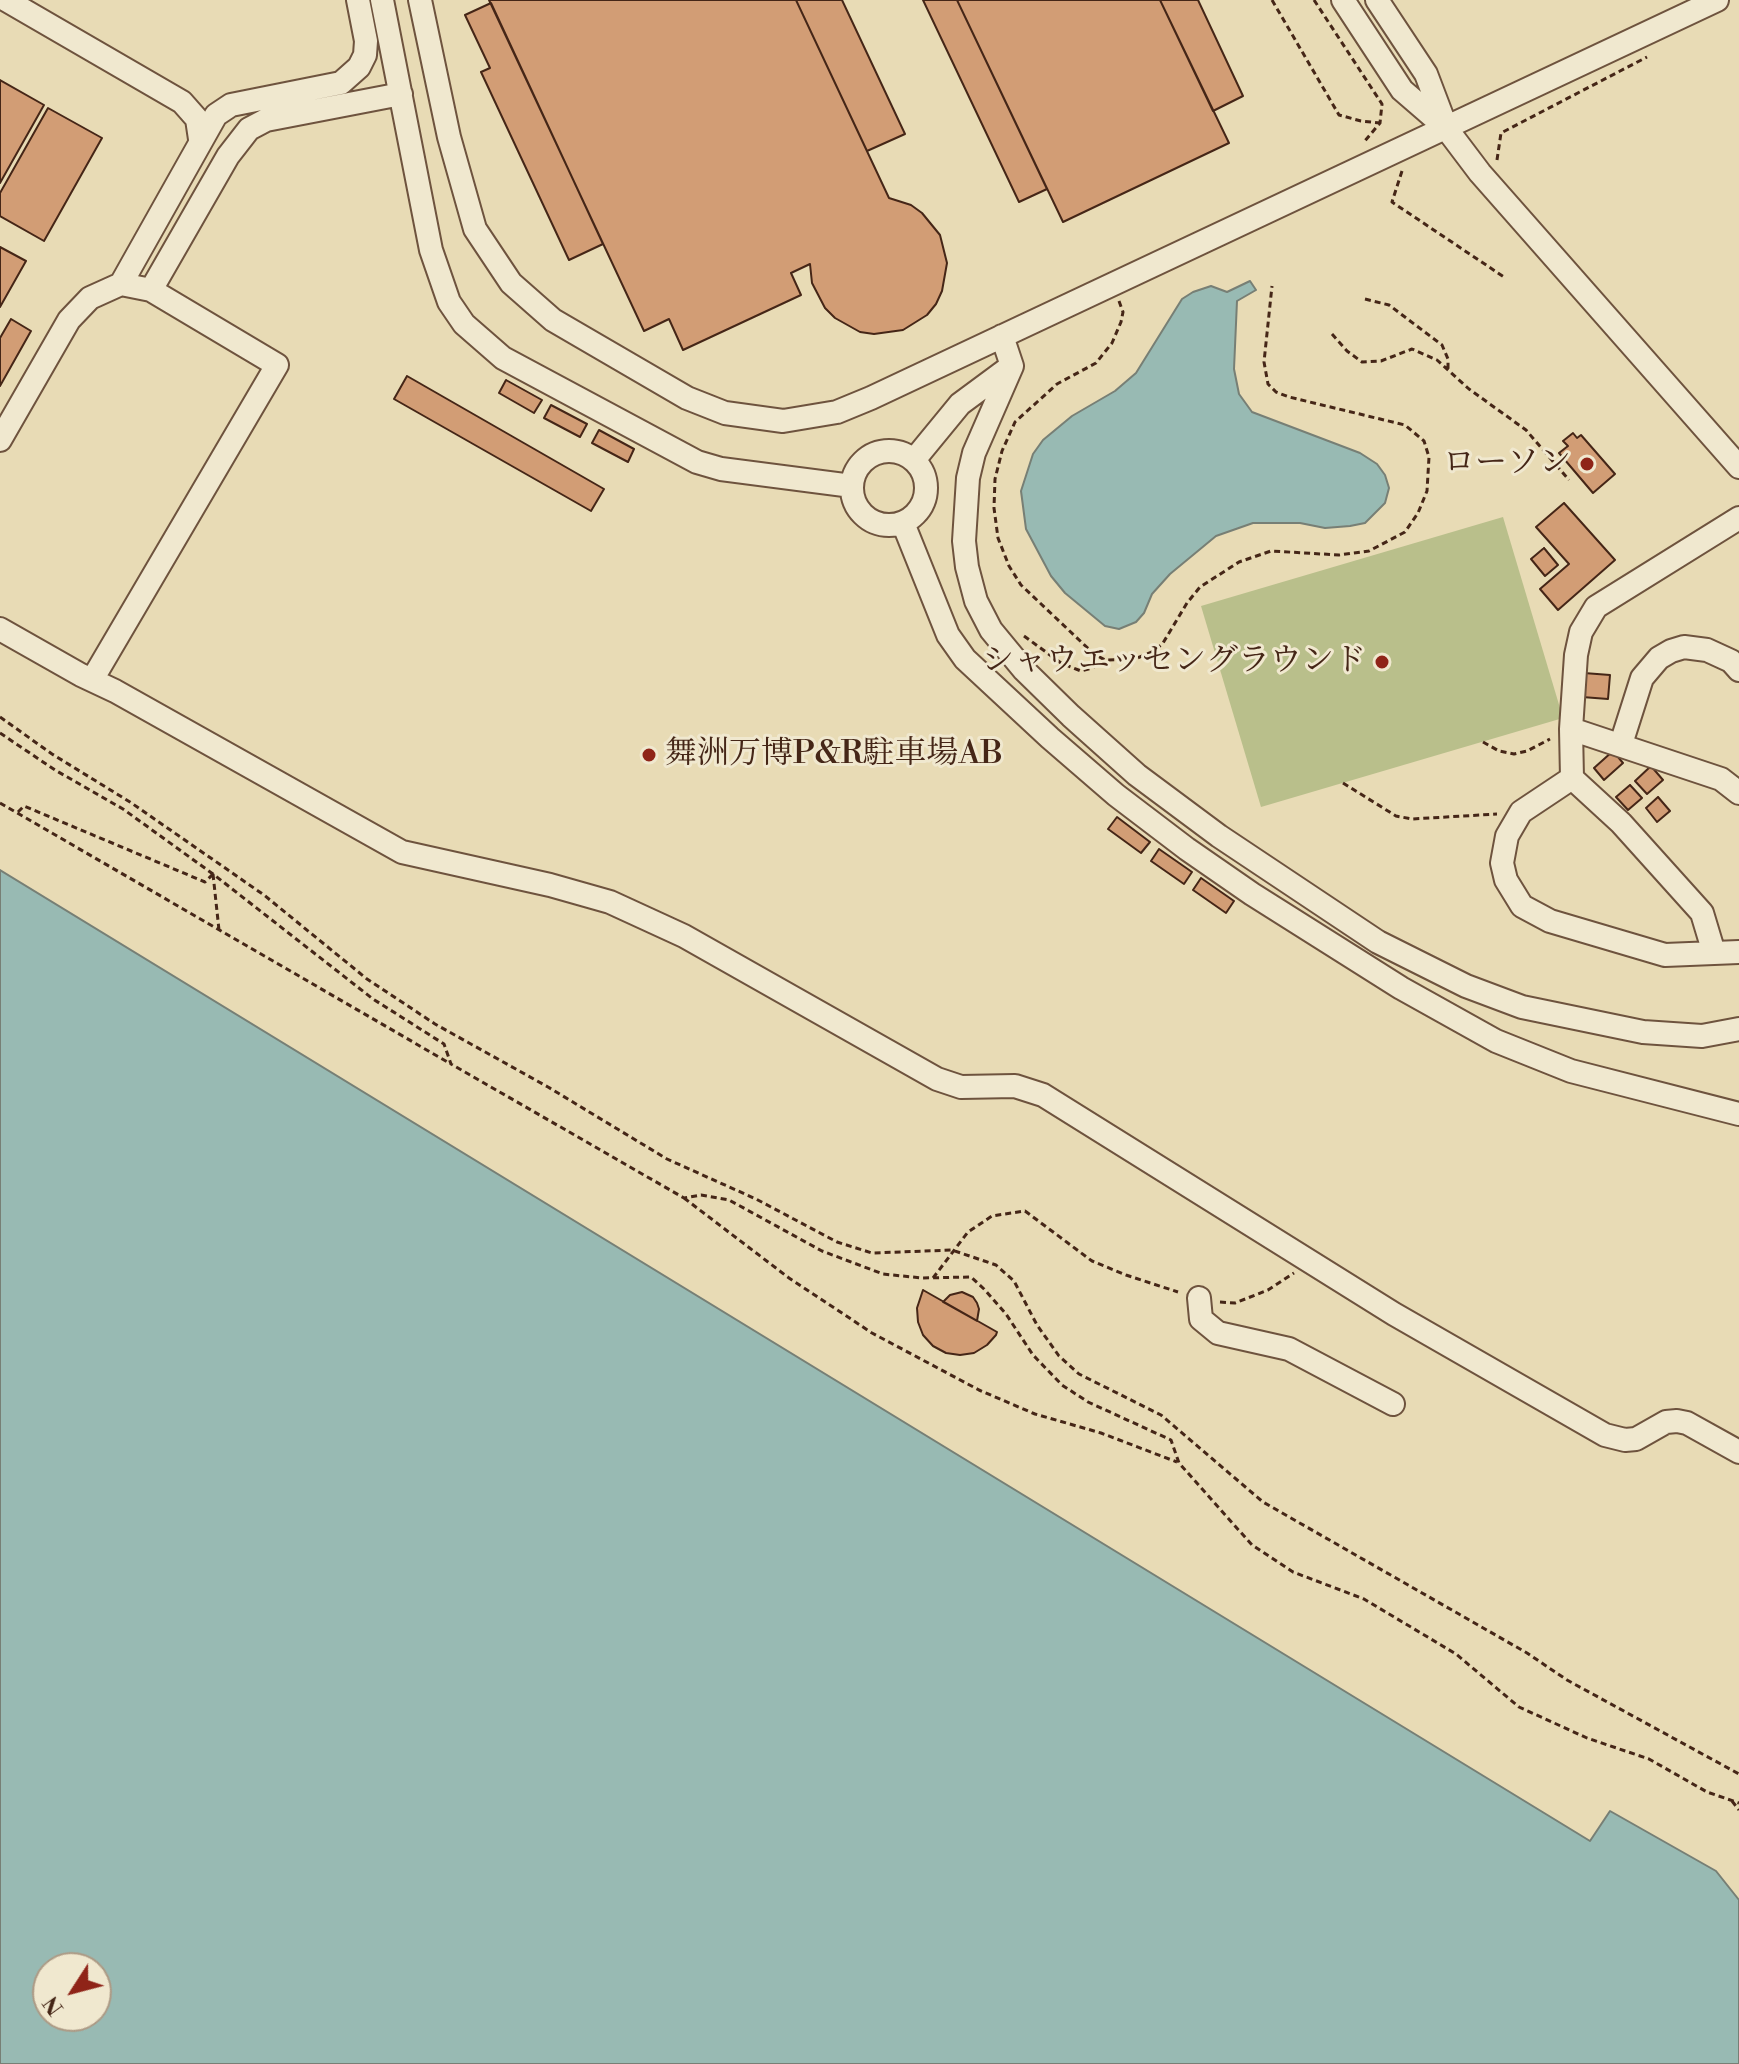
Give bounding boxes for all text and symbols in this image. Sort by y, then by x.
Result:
place label: ローソン [1443,445,1571,483]
marker: ローソン [1578,455,1596,473]
place label: シャウエッセングラウンド [982,643,1366,681]
marker: シャウエッセングラウンド [1373,653,1391,671]
place label: 舞洲万博P&R駐車場AB [665,736,1003,774]
marker: 舞洲万博P&R駐車場AB [640,746,658,764]
north arrow [32,1952,112,2032]
text: N [38,1990,70,2020]

